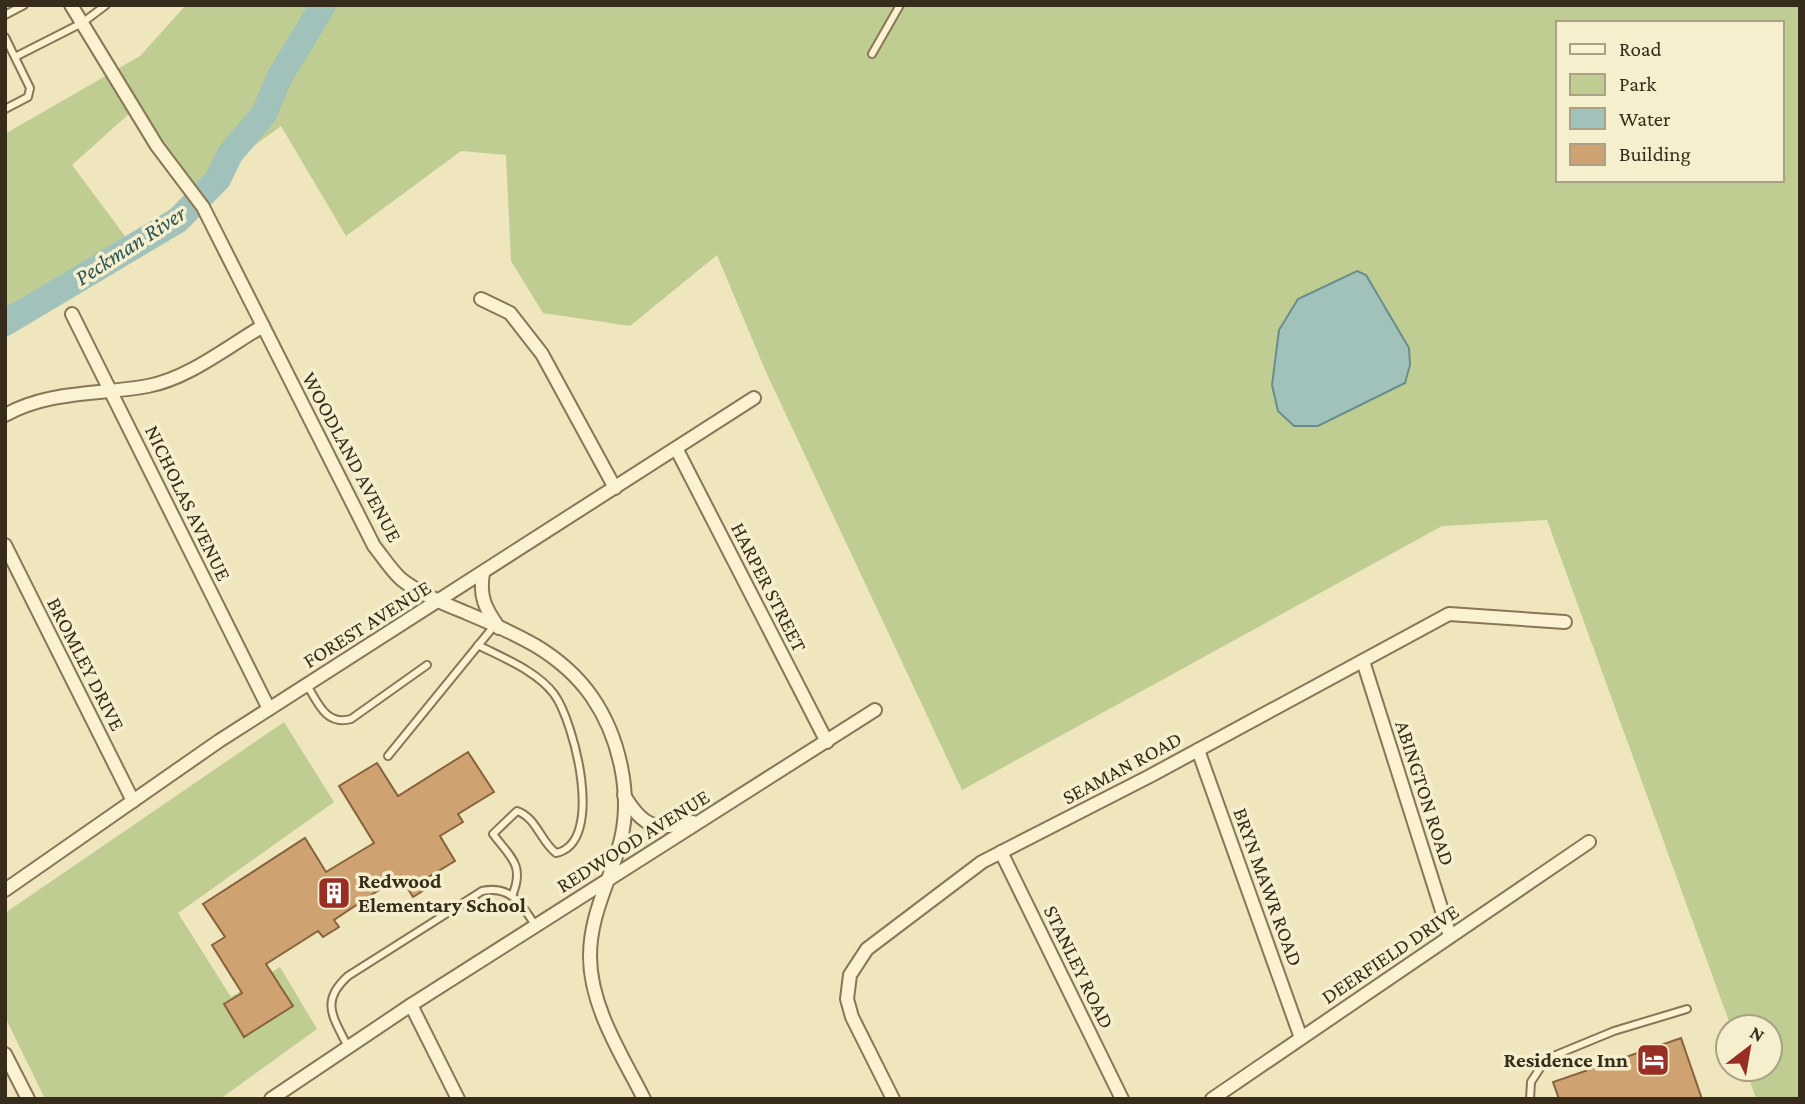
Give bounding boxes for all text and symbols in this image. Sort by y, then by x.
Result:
legend [1556,21,1784,182]
text: Road [1619,37,1662,61]
text: Park [1619,72,1656,96]
text: Water [1619,107,1671,131]
text: Building [1619,142,1691,166]
water label: Peckman River [70,199,191,290]
street label: WOODLAND AVENUE [297,368,407,546]
street label: NICHOLAS AVENUE [140,421,236,585]
street label: HARPER STREET [726,518,812,656]
street label: FOREST AVENUE [299,575,435,673]
street label: BROMLEY DRIVE [42,593,130,735]
street label: ABINGTON ROAD [1390,717,1460,869]
street label: SEAMAN ROAD [1058,727,1186,809]
street label: REDWOOD AVENUE [552,784,714,898]
street label: BRYN MAWR ROAD [1228,805,1308,969]
place label: Redwood Elementary School [358,869,526,917]
building icon: Redwood Elementary School [315,874,353,912]
street label: DEERFIELD DRIVE [1317,899,1463,1009]
street label: STANLEY ROAD [1039,901,1119,1033]
north arrow [1714,1013,1784,1083]
text: N [1747,1022,1768,1046]
hotel icon: Residence Inn [1634,1041,1672,1079]
place label: Residence Inn [1504,1048,1628,1072]

